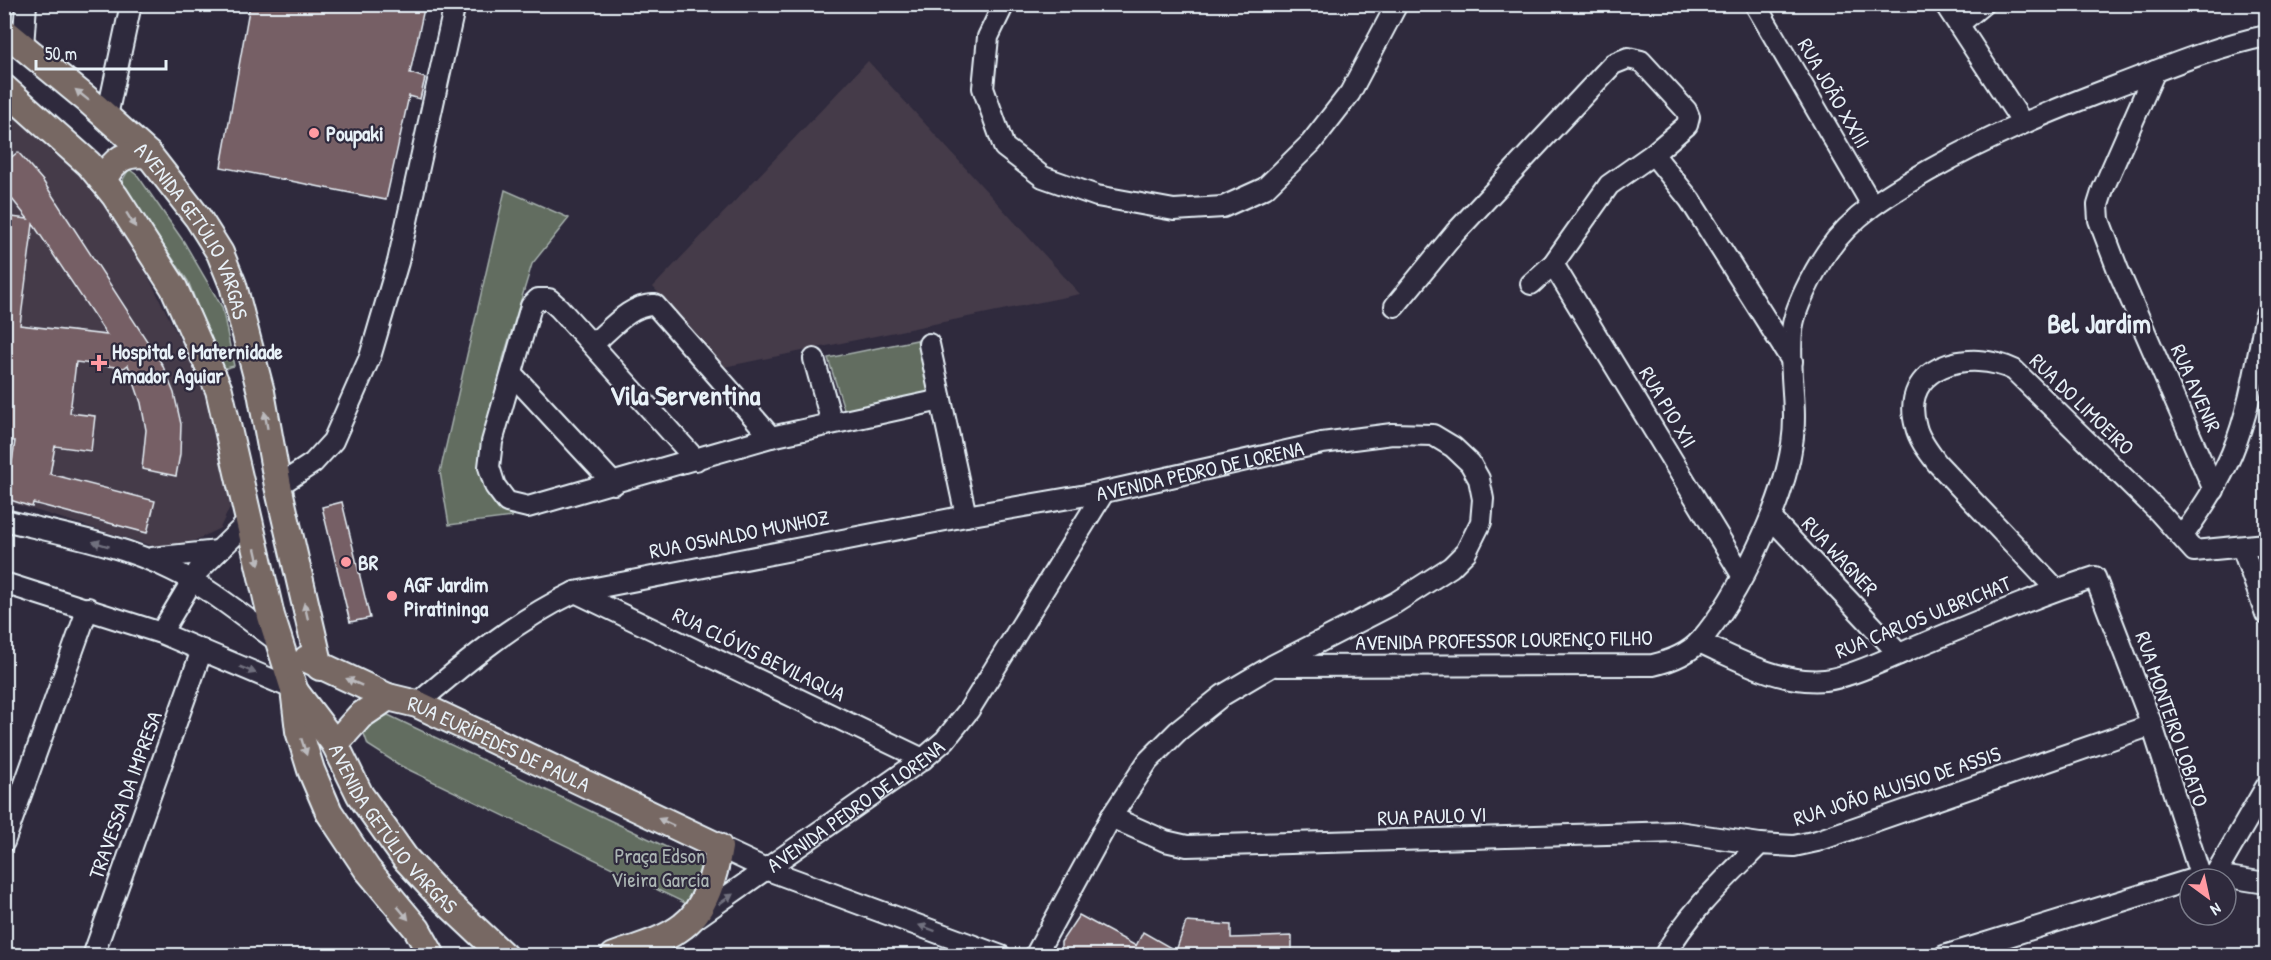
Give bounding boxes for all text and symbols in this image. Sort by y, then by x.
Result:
scale bar [36,33,166,71]
street label: RUA JOÃO XXIII [1791,33,1877,153]
text: 50 m [45,41,77,66]
one-way arrow [74,89,90,102]
place label: Poupaki [326,119,384,149]
marker: Poupaki [307,126,321,140]
street label: AVENIDA GETÚLIO VARGAS [129,135,256,322]
one-way arrow [126,212,137,229]
district label: Bel Jardim [2047,305,2151,341]
place label: Hospital e Maternidade Amador Aguiar [112,337,283,391]
street label: RUA AVENIR [2164,340,2228,436]
street label: RUA DO LIMOEIRO [2023,347,2141,461]
marker: Hospital e Maternidade Amador Aguiar [90,354,108,372]
street label: RUA PIO XII [1632,361,1704,453]
district label: Vila Serventina [610,377,761,413]
one-way arrow [261,410,270,429]
street label: AVENIDA PEDRO DE LORENA [1094,433,1307,508]
street label: RUA OSWALDO MUNHOZ [647,502,832,566]
street label: RUA WAGNER [1795,510,1885,602]
one-way arrow [92,539,110,548]
one-way arrow [253,548,263,566]
place label: BR [358,548,379,577]
marker: BR [339,555,353,569]
street label: RUA CARLOS ULBRICHAT [1831,568,2016,666]
place label: AGF Jardim Piratininga [404,570,489,624]
marker: AGF Jardim Piratininga [385,589,399,603]
street label: RUA CLÓVIS BEVILAQUA [668,600,850,708]
one-way arrow [300,602,310,620]
street label: AVENIDA PROFESSOR LOURENÇO FILHO [1355,623,1653,657]
street label: RUA MONTEIRO LOBATO [2128,628,2216,810]
one-way arrow [239,666,257,675]
one-way arrow [345,677,363,687]
street label: RUA EURÍPEDES DE PAULA [405,688,595,798]
street label: TRAVESSA DA IMPRESA [81,707,169,883]
street label: AVENIDA PEDRO DE LORENA [761,732,951,879]
one-way arrow [299,738,309,756]
street label: AVENIDA GETÚLIO VARGAS [322,739,464,920]
street label: RUA JOÃO ALUISIO DE ASSIS [1790,739,2005,833]
street label: RUA PAULO VI [1377,800,1487,832]
one-way arrow [658,817,675,826]
park label: Praça Edson Vieira Garcia [611,841,709,894]
north arrow [2178,867,2238,927]
one-way arrow [718,893,734,905]
text: N [2206,898,2226,921]
one-way arrow [396,905,409,920]
one-way arrow [917,923,935,933]

